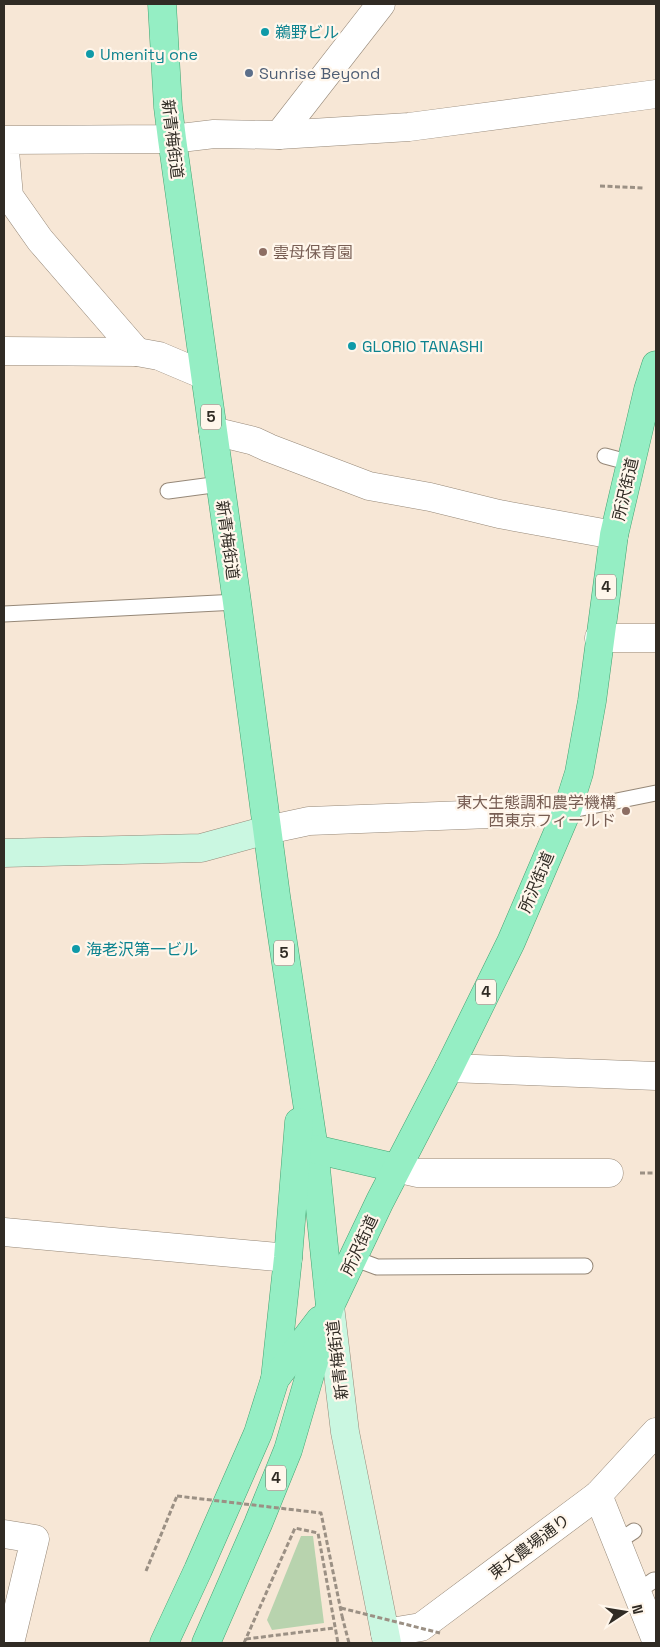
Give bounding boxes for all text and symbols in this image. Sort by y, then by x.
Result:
place label: 鵜野ビル [275,22,339,43]
marker: 鵜野ビル [259,26,271,38]
place label: Umenity one [100,44,198,65]
marker: Umenity one [84,48,96,60]
place label: Sunrise Beyond [259,63,380,84]
marker: Sunrise Beyond [243,67,255,79]
street label: 新青梅街道 [157,98,188,180]
place label: 雲母保育園 [273,242,353,263]
marker: 雲母保育園 [257,246,269,258]
place label: GLORIO TANASHI [362,336,483,357]
marker: GLORIO TANASHI [346,340,358,352]
road number: 5 [201,404,221,430]
street label: 所沢街道 [608,456,643,523]
street label: 新青梅街道 [212,499,243,581]
road number: 4 [596,574,616,600]
place label: 東大生態調和農学機構 西東京フィールド [456,792,616,831]
marker: 東大生態調和農学機構 西東京フィールド [620,805,632,817]
street label: 所沢街道 [514,849,559,916]
place label: 海老沢第一ビル [86,939,198,960]
road number: 5 [274,940,294,966]
marker: 海老沢第一ビル [70,943,82,955]
road number: 4 [476,980,496,1004]
street label: 所沢街道 [336,1212,382,1279]
street label: 新青梅街道 [322,1319,353,1401]
road number: 4 [266,1466,286,1490]
street label: 東大農場通り [485,1509,574,1584]
north arrow [600,1587,650,1637]
text: N [628,1603,647,1616]

